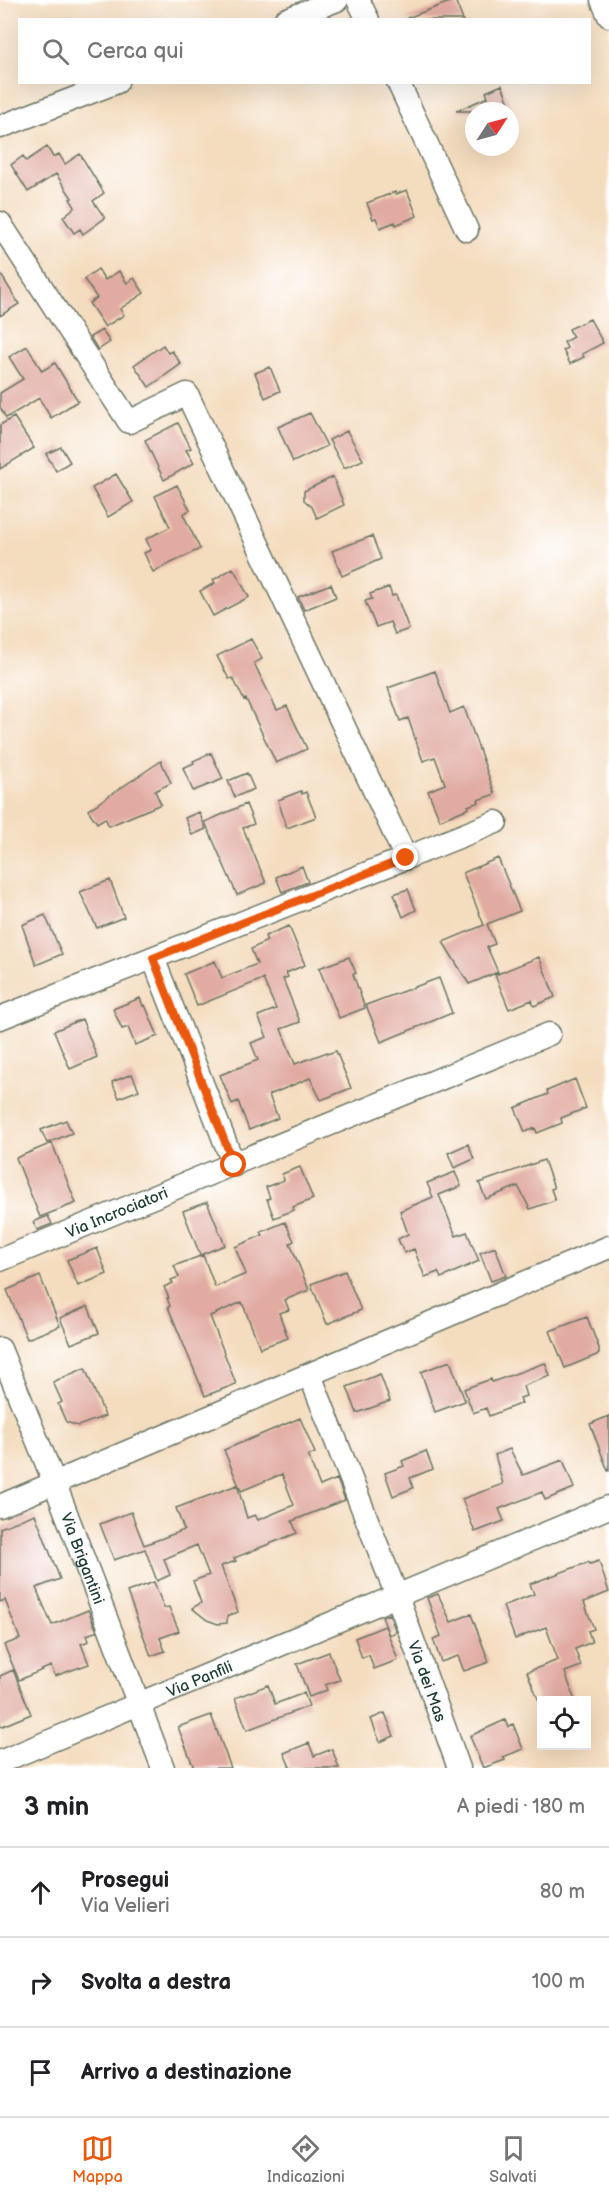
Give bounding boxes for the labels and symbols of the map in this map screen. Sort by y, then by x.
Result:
north arrow [465,102,519,156]
route end [392,844,418,870]
route start [220,1151,246,1177]
street label: Via Incrociatori [63,1184,171,1243]
street label: Via Brigantini [56,1510,108,1607]
street label: Via dei Mas [403,1639,450,1725]
street label: Via Panfili [164,1658,236,1702]

